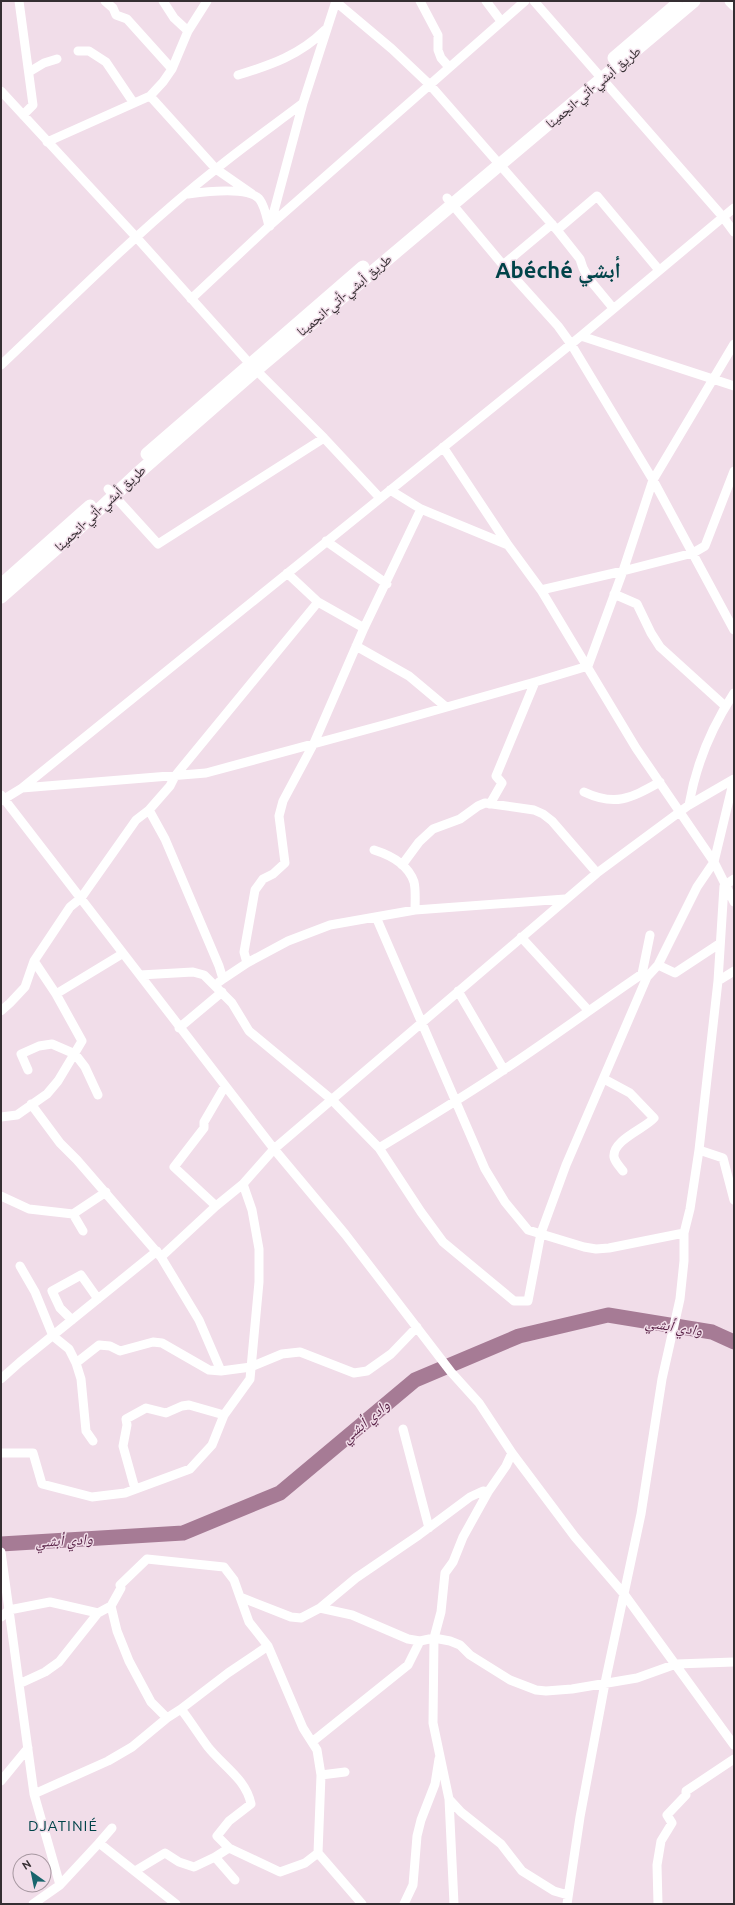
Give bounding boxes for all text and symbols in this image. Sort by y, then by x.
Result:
street label: طريق أبشي-أتي-انجمينا [542,43,646,134]
street label: طريق أبشي-أتي-انجمينا [293,251,397,342]
district label: Abéché أبشي [495,255,621,287]
street label: طريق أبشي-أتي-انجمينا [51,462,151,557]
water label: وادي أبشي [644,1313,704,1343]
water label: وادي أبشي [338,1396,395,1449]
water label: وادي أبشي [35,1530,93,1554]
district label: DJATINIÉ [28,1817,98,1834]
north arrow [12,1853,52,1893]
text: N [20,1857,33,1872]

